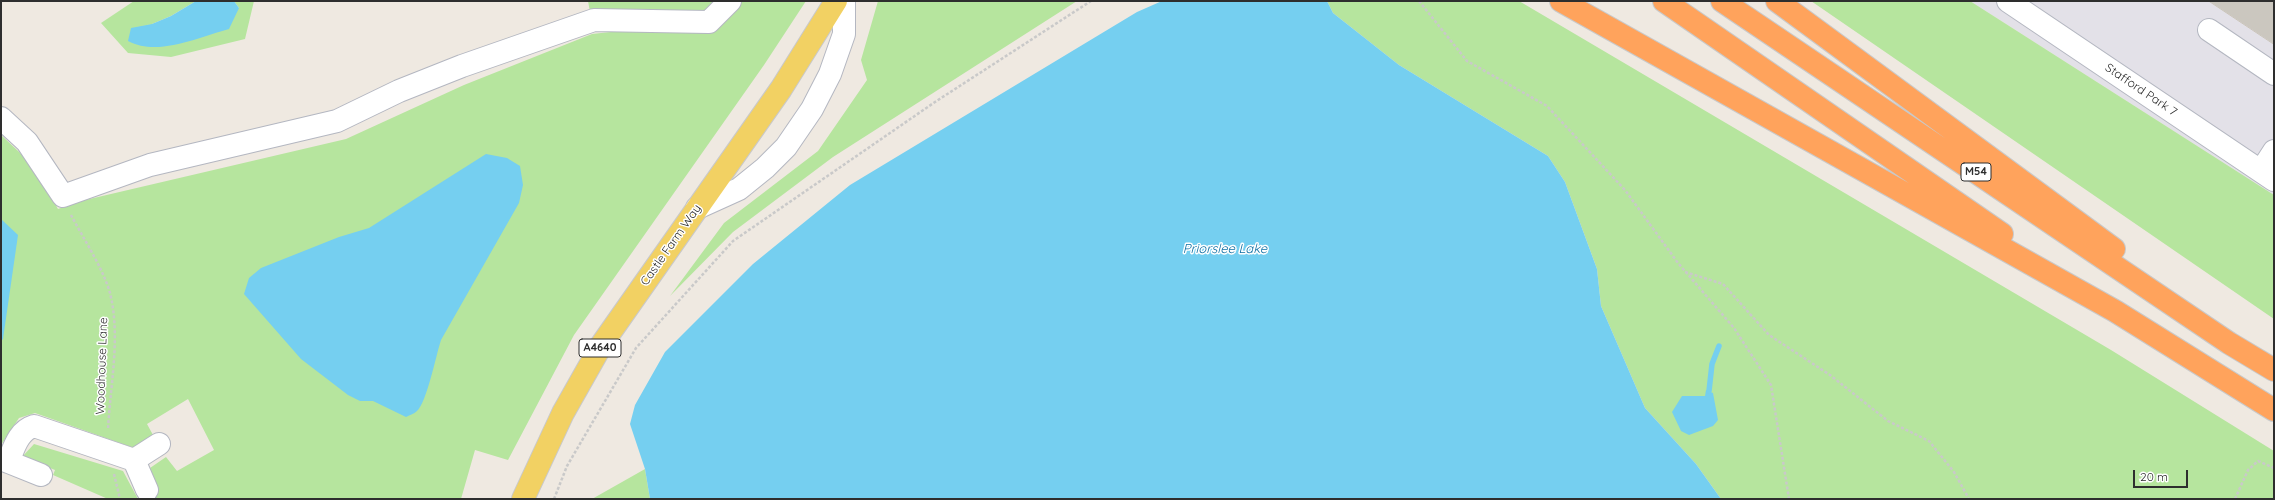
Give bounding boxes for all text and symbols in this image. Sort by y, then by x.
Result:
street label: Stafford Park 7 [2102,61,2180,119]
road number: M54 [1961,163,1991,181]
street label: Castle Farm Way [638,202,704,288]
water label: Priorslee Lake [1183,241,1267,257]
street label: Woodhouse Lane [93,317,111,415]
road number: A4640 [579,339,621,357]
scale bar [2135,462,2190,488]
text: 20 m [2140,469,2168,484]

